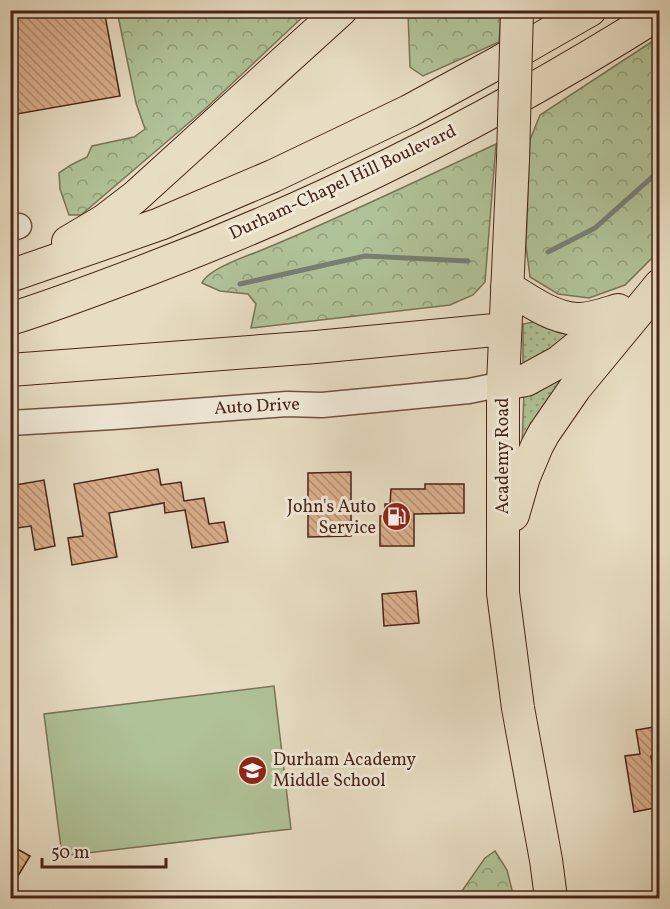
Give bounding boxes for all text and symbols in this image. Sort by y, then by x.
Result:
street label: Durham-Chapel Hill Boulevard [225,119,461,247]
street label: Auto Drive [214,392,300,422]
street label: Academy Road [491,398,516,514]
place label: John's Auto Service [287,495,376,541]
fuel station icon: John's Auto Service [381,501,413,533]
place label: Durham Academy Middle School [273,748,416,794]
school or university icon: Durham Academy Middle School [236,754,268,786]
scale bar [42,831,166,869]
text: 50 m [51,841,90,866]

